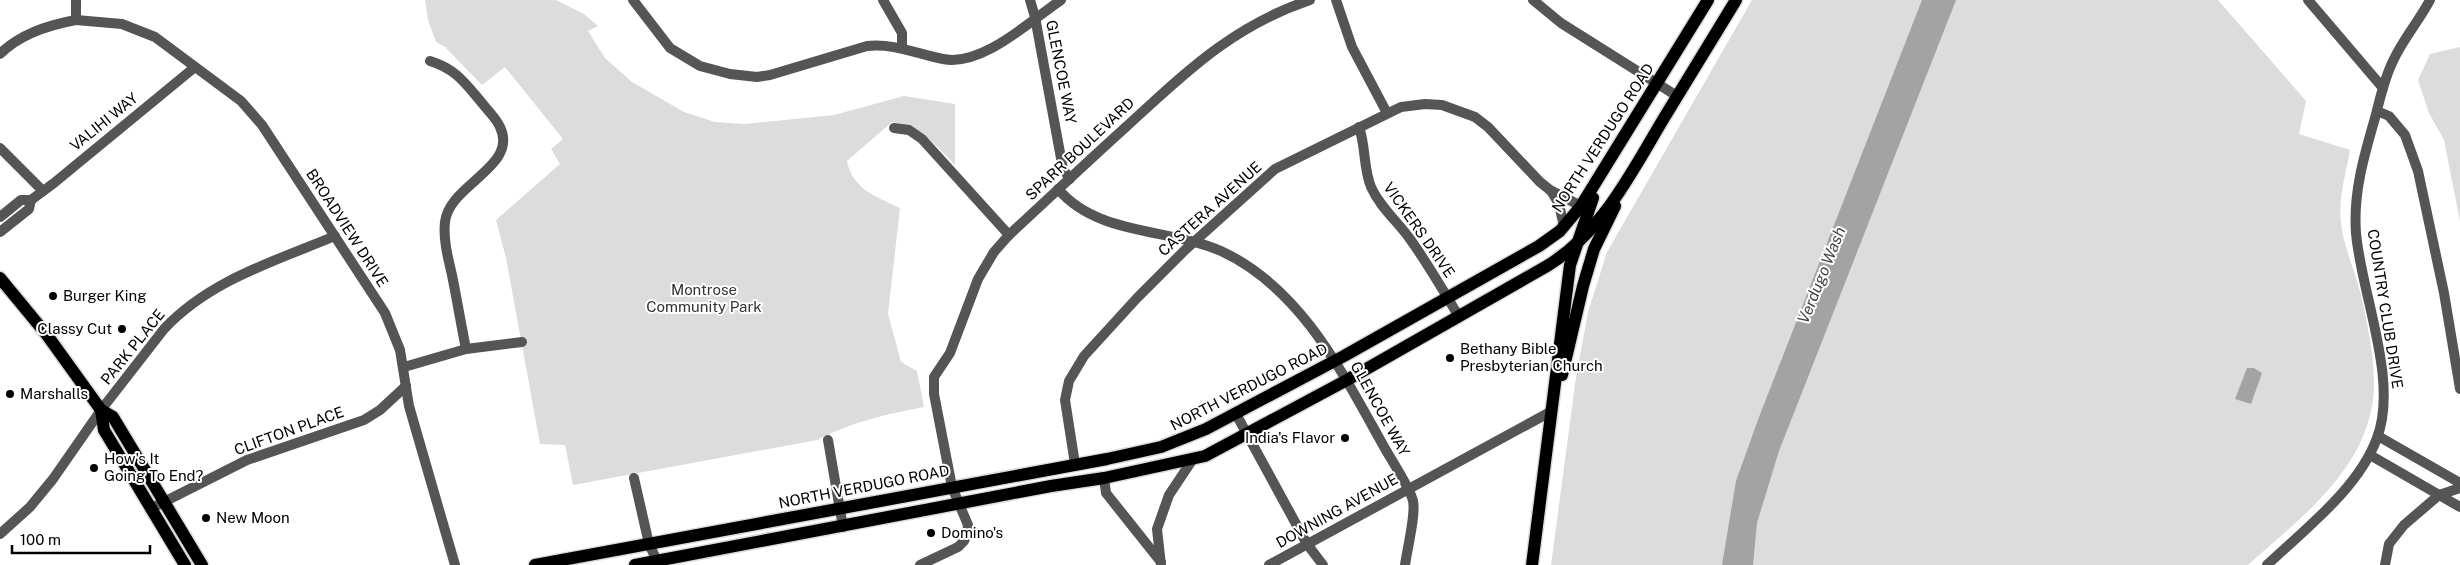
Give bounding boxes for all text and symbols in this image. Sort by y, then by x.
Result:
street label: GLENCOE WAY [1043,18,1080,125]
street label: NORTH VERDUGO ROAD [1548,60,1657,215]
street label: VALIHI WAY [66,89,141,154]
street label: SPARR BOULEVARD [1022,94,1137,203]
street label: CASTERA AVENUE [1155,158,1265,259]
street label: BROADVIEW DRIVE [303,166,392,290]
street label: VICKERS DRIVE [1380,179,1459,280]
water label: Verdugo Wash [1793,224,1849,326]
street label: COUNTRY CLUB DRIVE [2364,228,2407,390]
park label: Montrose Community Park [646,281,762,315]
place label: Burger King [63,287,147,304]
marker: Burger King [47,290,59,302]
street label: PARK PLACE [97,306,168,388]
place label: Classy Cut [37,320,112,337]
marker: Classy Cut [116,323,128,335]
street label: NORTH VERDUGO ROAD [1168,340,1330,434]
place label: Bethany Bible Presbyterian Church [1460,340,1603,374]
marker: Bethany Bible Presbyterian Church [1444,352,1456,364]
street label: GLENCOE WAY [1347,358,1413,459]
place label: Marshalls [20,385,88,402]
marker: Marshalls [4,388,16,400]
street label: CLIFTON PLACE [232,403,346,458]
place label: India's Flavor [1245,429,1335,446]
marker: India's Flavor [1339,432,1351,444]
place label: How's It Going To End? [104,450,204,484]
marker: How's It Going To End? [88,462,100,474]
street label: NORTH VERDUGO ROAD [777,462,951,511]
street label: DOWNING AVENUE [1273,470,1401,551]
place label: New Moon [216,509,290,526]
marker: New Moon [200,512,212,524]
scale bar [12,522,150,554]
place label: Domino's [941,524,1003,541]
marker: Domino's [925,527,937,539]
text: 100 m [20,531,61,548]

